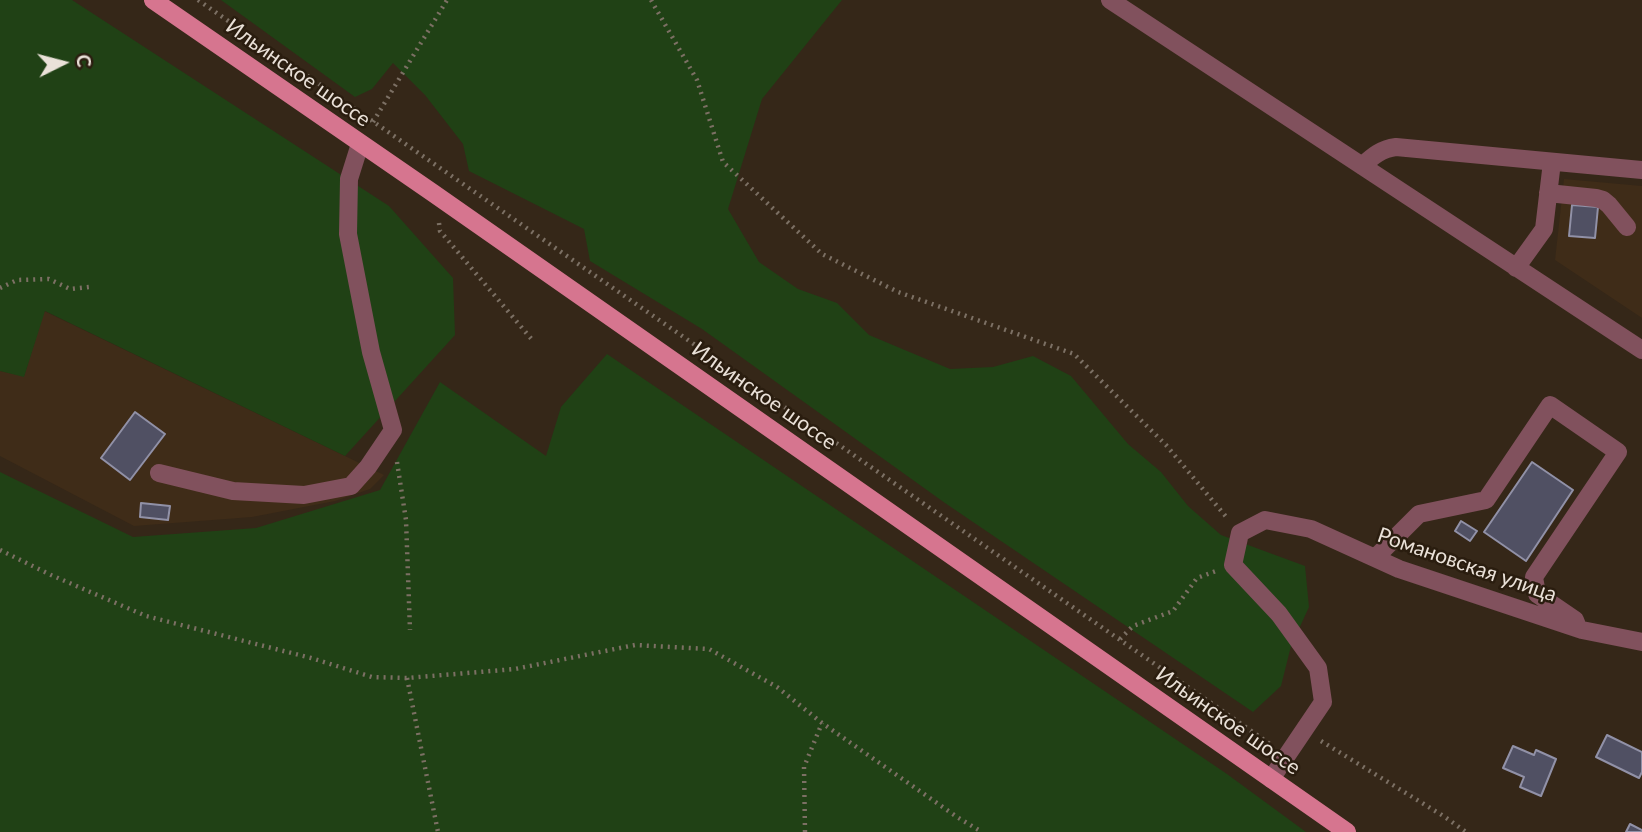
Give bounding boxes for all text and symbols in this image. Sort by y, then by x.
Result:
street label: Ильинское шоссе [221,14,375,132]
north arrow [28,28,98,98]
text: С [72,53,96,68]
street label: Ильинское шоссе [687,337,841,455]
street label: Романовская улица [1374,523,1560,607]
street label: Ильинское шоссе [1151,662,1305,780]

